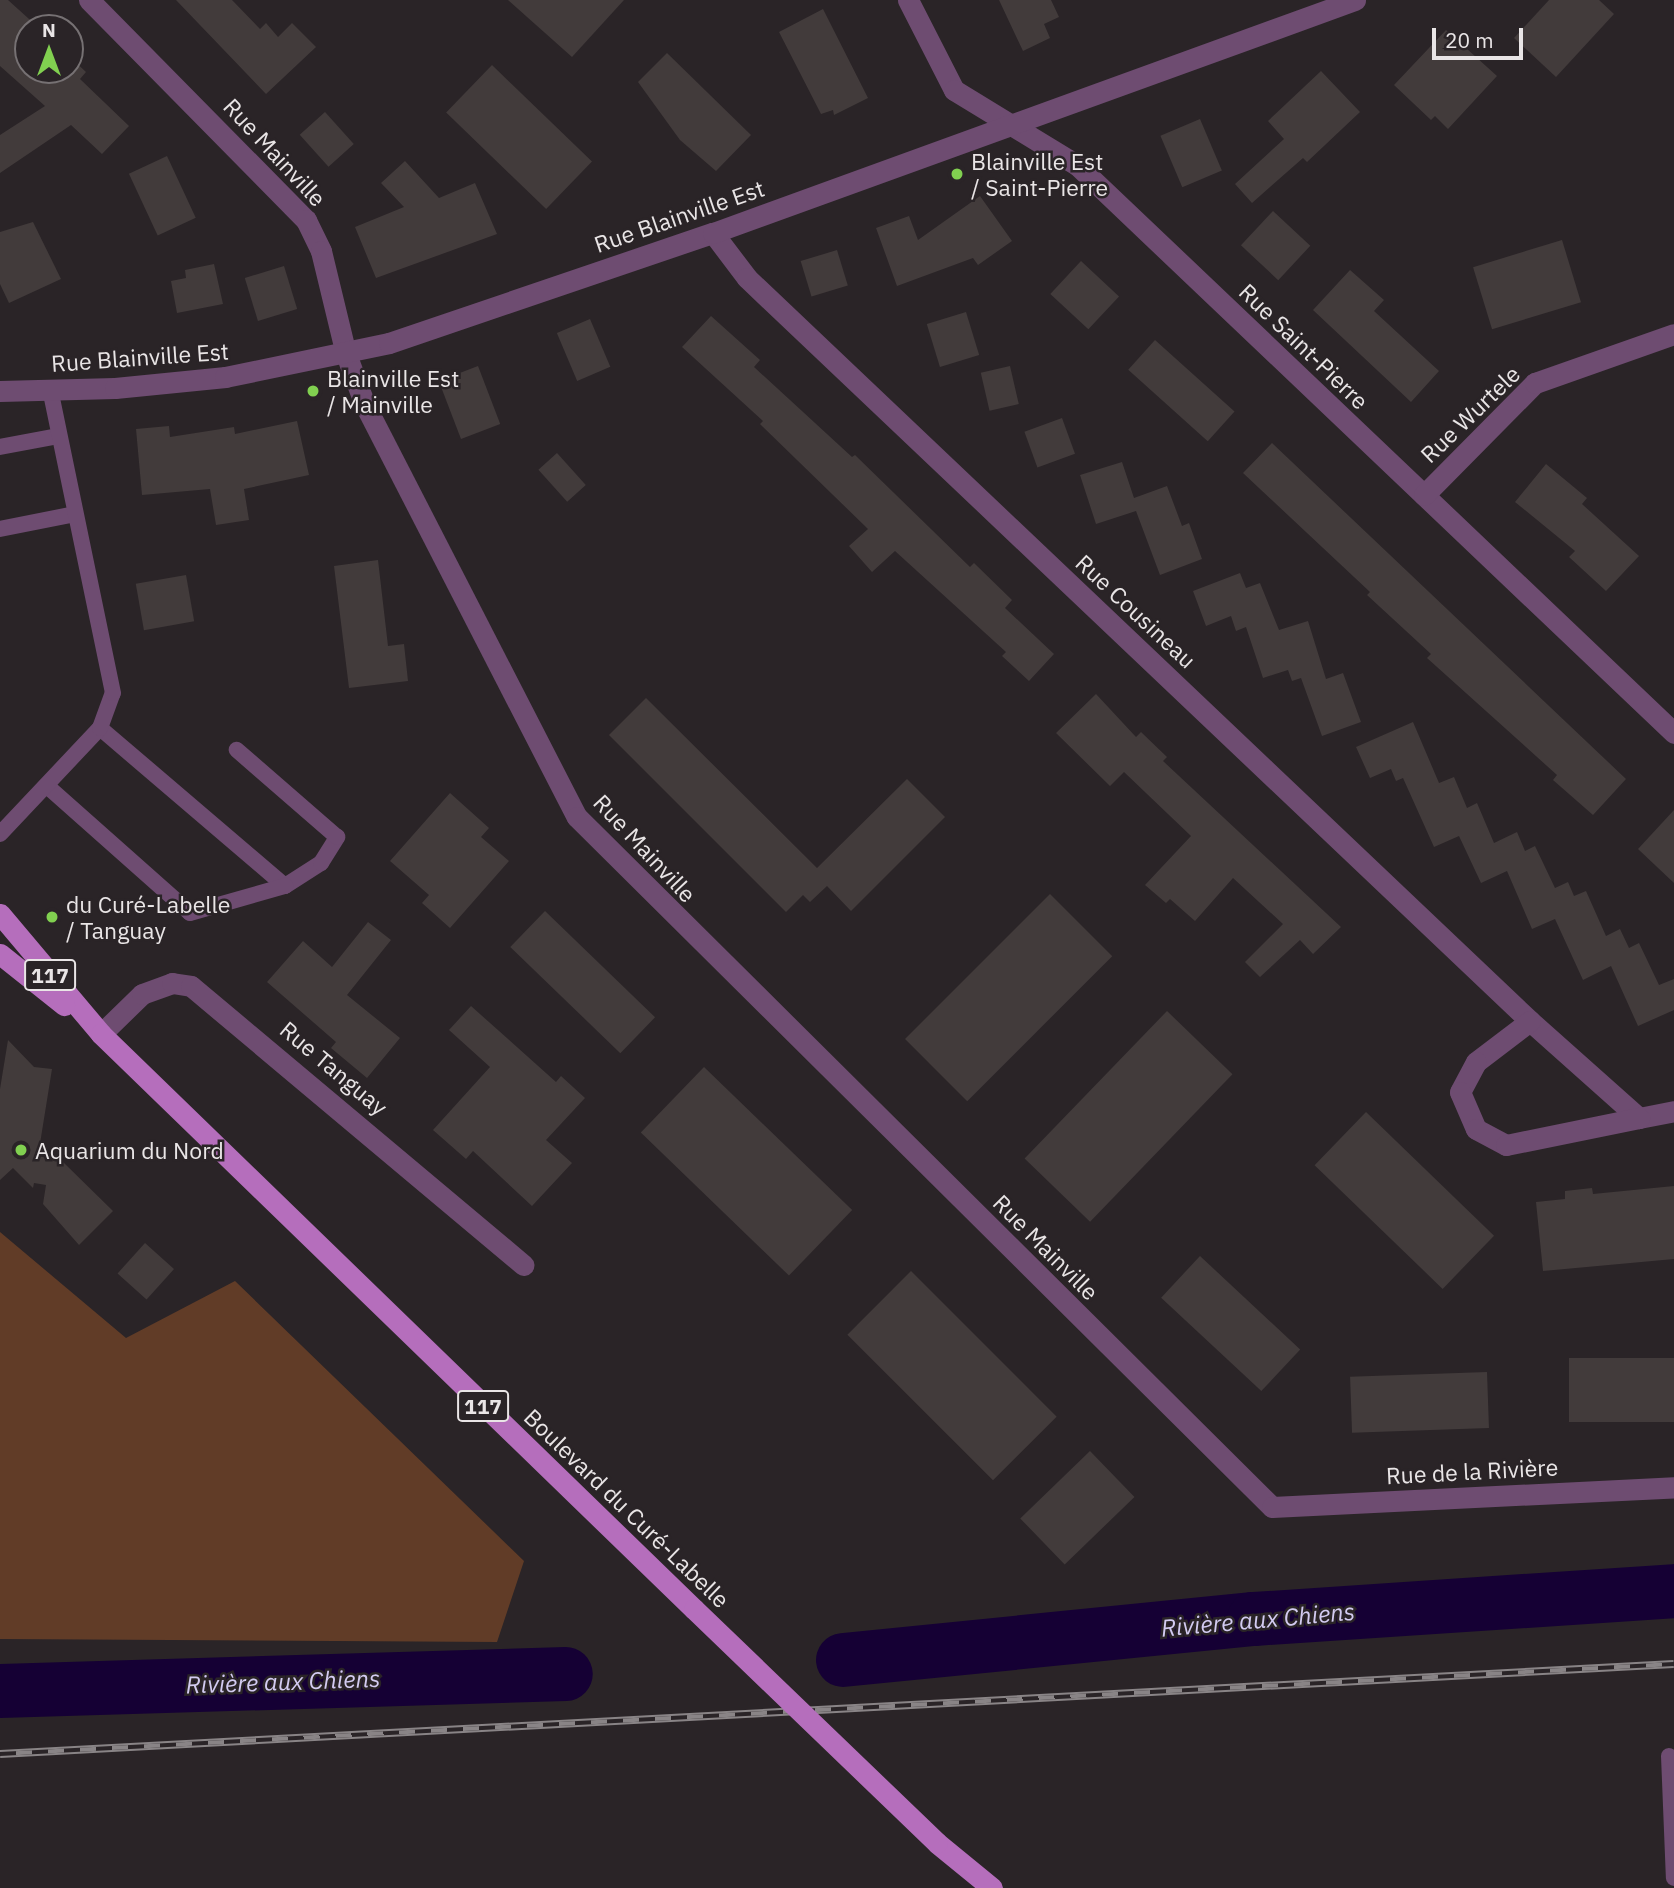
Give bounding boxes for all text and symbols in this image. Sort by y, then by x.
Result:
north arrow [14,14,84,84]
scale bar [1436,14,1527,58]
text: N [42,18,56,42]
text: 20 m [1445,26,1494,54]
street label: Rue Mainville [218,92,332,212]
place label: Blainville Est / Saint-Pierre [971,147,1108,201]
marker: Blainville Est / Saint-Pierre [949,166,965,182]
street label: Rue Blainville Est [590,174,768,258]
street label: Rue Saint-Pierre [1234,277,1374,415]
street label: Rue Blainville Est [50,337,230,377]
street label: Rue Wurtele [1415,360,1525,468]
place label: Blainville Est / Mainville [327,364,459,418]
marker: Blainville Est / Mainville [305,383,321,399]
street label: Rue Cousineau [1070,548,1202,674]
street label: Rue Mainville [588,788,702,908]
place label: du Curé-Labelle / Tanguay [66,890,230,944]
marker: du Curé-Labelle / Tanguay [44,909,60,925]
road number: 117 [24,958,76,992]
street label: Rue Tanguay [275,1015,393,1121]
place label: Aquarium du Nord [35,1136,224,1164]
marker: Aquarium du Nord [13,1142,29,1158]
street label: Rue Mainville [988,1189,1104,1305]
road number: 117 [457,1388,509,1424]
street label: Boulevard du Curé-Labelle [519,1403,735,1613]
street label: Rue de la Rivière [1385,1453,1559,1489]
water label: Rivière aux Chiens [1160,1597,1356,1643]
water label: Rivière aux Chiens [185,1664,381,1700]

